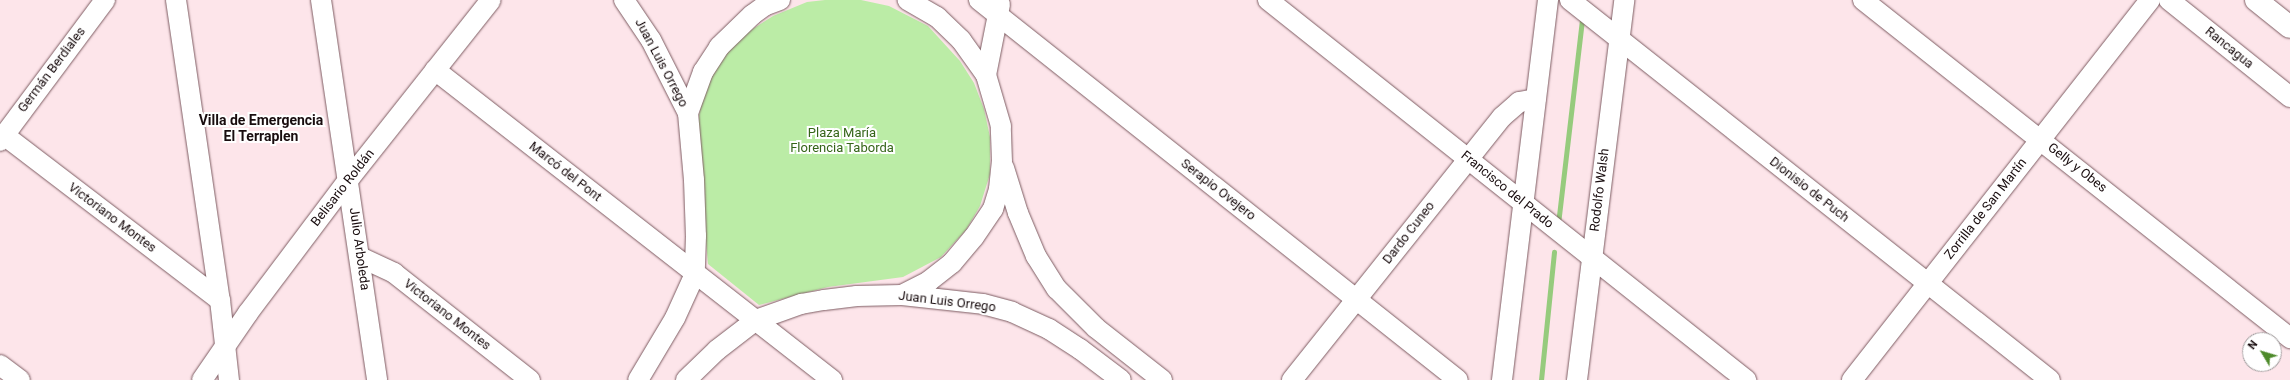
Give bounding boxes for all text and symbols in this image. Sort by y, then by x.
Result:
street label: Juan Luis Orrego [631,16,691,110]
street label: Germán Berdiales [15,24,89,116]
street label: Rancagua [2202,24,2256,72]
district label: Villa de Emergencia El Terraplen [199,112,323,144]
park label: Plaza María Florencia Taborda [790,126,894,157]
street label: Marcó del Pont [526,139,604,205]
street label: Gelly y Obes [2044,140,2110,196]
street label: Belisario Roldán [308,146,378,230]
street label: Rodolfo Walsh [1587,147,1613,233]
street label: Francisco del Prado [1458,148,1556,232]
street label: Dionisio de Puch [1766,154,1852,226]
street label: Zorrilla de San Martín [1942,155,2030,263]
street label: Serapio Ovejero [1177,156,1259,224]
street label: Victoriano Montes [65,180,159,256]
street label: Dardo Cuneo [1380,199,1438,267]
street label: Julio Arboleda [345,207,373,291]
street label: Victoriano Montes [400,276,494,354]
street label: Juan Luis Orrego [897,288,997,316]
north arrow [2242,332,2282,372]
text: N [2245,338,2260,352]

